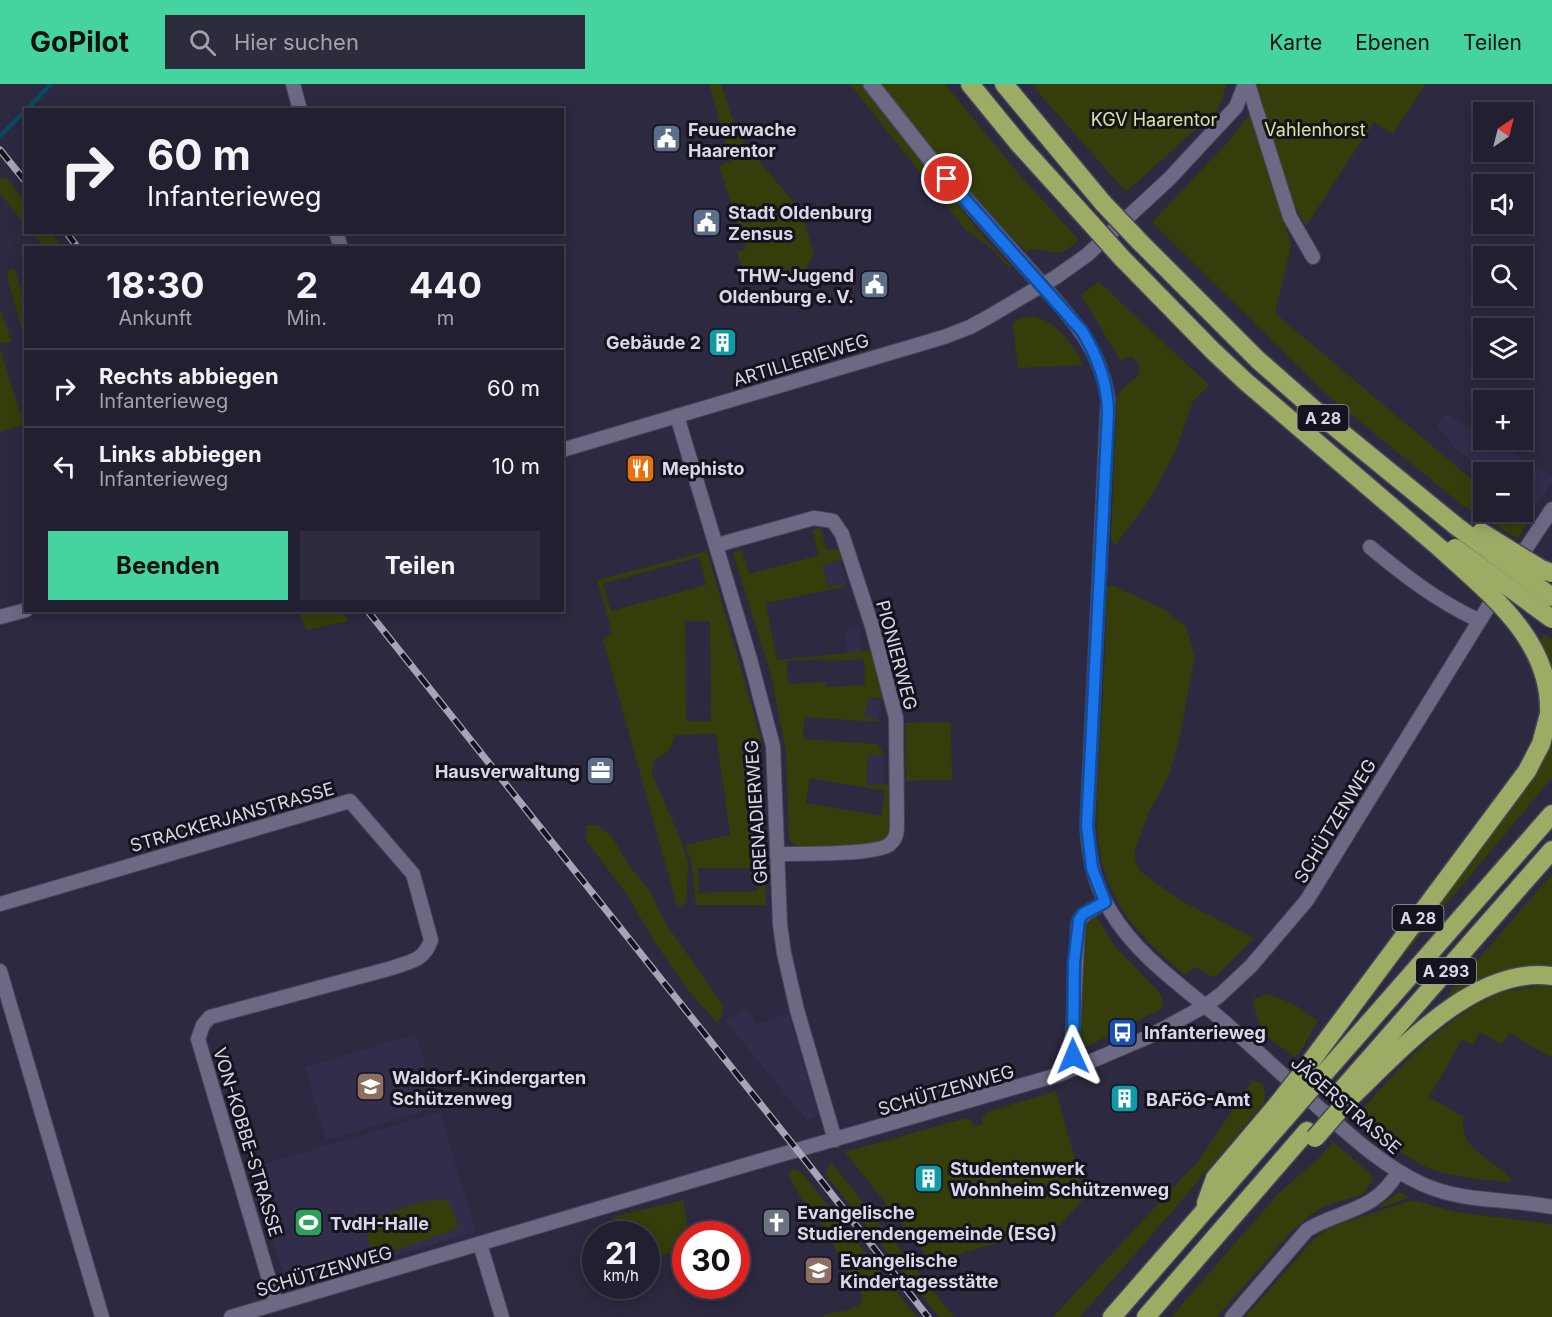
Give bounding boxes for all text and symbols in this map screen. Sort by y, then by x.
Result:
search box [165,15,585,69]
text: GoPilot [30,25,129,59]
icon: search [186,26,219,59]
text: Hier suchen [234,29,359,55]
text: Karte [1269,30,1322,55]
text: Ebenen [1355,30,1430,55]
text: Teilen [1463,30,1522,55]
north arrow [1473,102,1533,162]
map controls [1473,102,1533,522]
park label: KGV Haarentor [1091,109,1217,130]
place label: Feuerwache Haarentor [688,119,797,161]
park label: Vahlenhorst [1264,119,1366,140]
public building icon: Feuerwache Haarentor [651,123,683,155]
text: 60 m [147,129,251,180]
icon: right [48,132,126,210]
pin [921,153,972,204]
icon: arrive [930,162,963,195]
button: sound [1473,174,1533,234]
text: Infanterieweg [147,180,322,213]
place label: Stadt Oldenburg Zensus [728,202,872,244]
public building icon: Stadt Oldenburg Zensus [691,206,723,238]
button: search [1473,246,1533,306]
text: 18:30 [106,263,205,307]
text: 2 [295,263,318,307]
text: 440 [409,263,482,307]
place label: THW-Jugend Oldenburg e. V. [719,265,854,307]
public building icon: THW-Jugend Oldenburg e. V. [859,269,891,301]
text: Ankunft [119,306,192,330]
text: Min. [287,306,327,330]
text: m [437,306,454,330]
button: layers [1473,318,1533,378]
building icon: Gebäude 2 [706,326,738,358]
street label: ARTILLERIEWEG [731,329,871,391]
place label: Gebäude 2 [606,332,701,353]
text: Rechts abbiegen [99,363,279,389]
icon: right [48,372,81,405]
text: 60 m [487,375,540,401]
text: Infanterieweg [99,389,228,413]
button: + [1473,390,1533,450]
road number: A 28 [1298,405,1348,431]
text: Links abbiegen [99,441,262,467]
icon: left [48,450,81,483]
restaurant icon: Mephisto [625,452,657,484]
text: 10 m [492,453,540,479]
place label: Mephisto [662,458,744,479]
button: − [1473,462,1533,522]
text: Infanterieweg [99,467,228,491]
button: Beenden [48,531,288,600]
button: Teilen [300,531,540,600]
street label: PIONIERWEG [872,598,922,712]
street label: GRENADIERWEG [741,739,771,885]
office icon: Hausverwaltung [585,755,617,787]
street label: SCHÜTZENWEG [1289,755,1380,887]
place label: Hausverwaltung [435,761,580,782]
street label: STRACKERJANSTRASSE [128,778,336,856]
road number: A 28 [1392,905,1444,931]
road number: A 293 [1416,958,1476,984]
bus stop icon: Infanterieweg [1107,1016,1139,1048]
place label: Infanterieweg [1144,1022,1266,1043]
position arrow [1041,1024,1105,1088]
street label: VON-KOBBE-STRASSE [209,1045,287,1239]
street label: JÄGERSTRASSE [1287,1051,1406,1158]
street label: SCHÜTZENWEG [875,1060,1017,1119]
place label: Waldorf-Kindergarten Schützenweg [392,1067,586,1109]
school or university icon: Waldorf-Kindergarten Schützenweg [355,1071,387,1103]
building icon: BAFöG-Amt [1109,1083,1141,1115]
place label: BAFöG-Amt [1146,1089,1251,1110]
place label: Studentenwerk Wohnheim Schützenweg [950,1158,1169,1200]
building icon: Studentenwerk Wohnheim Schützenweg [913,1162,945,1194]
place label: Evangelische Studierendengemeinde (ESG) [797,1202,1057,1244]
church icon: Evangelische Studierendengemeinde (ESG) [760,1206,792,1238]
sports icon: TvdH-Halle [293,1207,325,1239]
place label: TvdH-Halle [330,1213,429,1234]
speed limit sign: 30 [672,1221,750,1299]
text: 21 [605,1235,637,1271]
street label: SCHÜTZENWEG [253,1241,395,1300]
place label: Evangelische Kindertagesstätte [840,1250,999,1292]
school or university icon: Evangelische Kindertagesstätte [803,1254,835,1286]
text: km/h [603,1266,639,1285]

